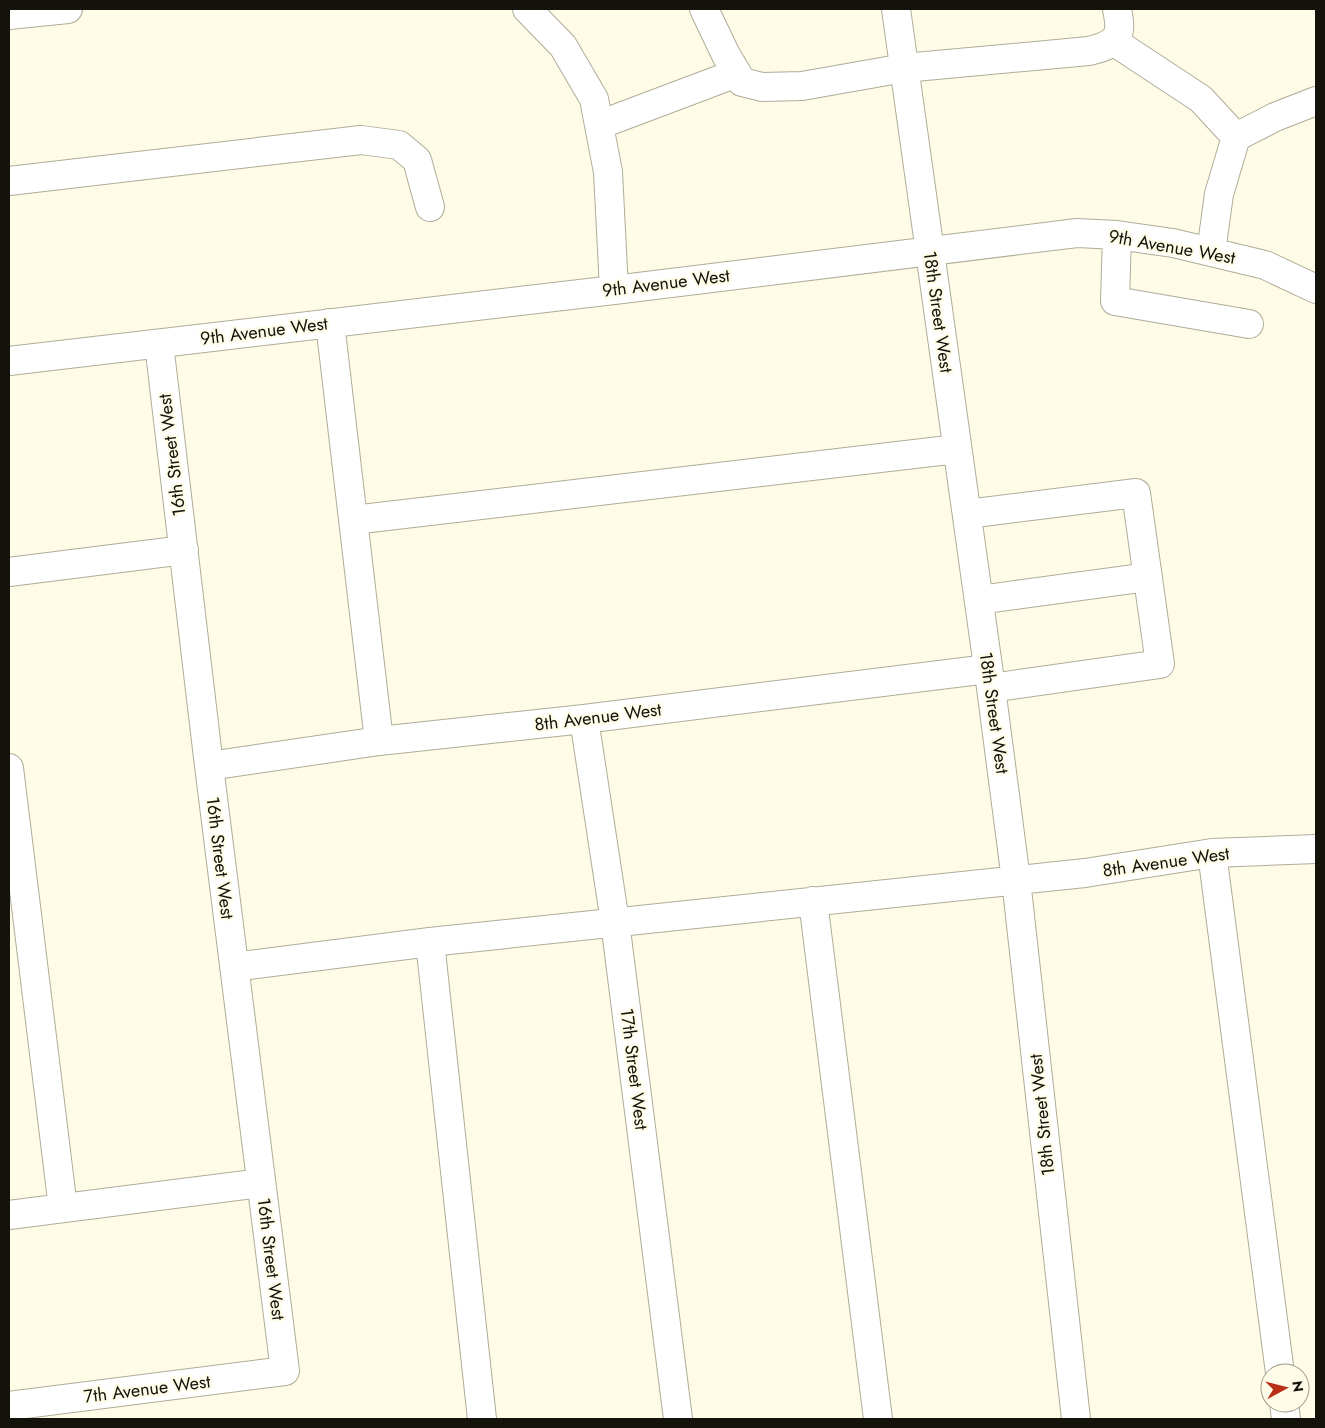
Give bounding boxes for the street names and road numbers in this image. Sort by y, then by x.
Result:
street label: 9th Avenue West [1107,223,1238,271]
street label: 18th Street West [917,249,960,375]
street label: 9th Avenue West [601,262,732,304]
street label: 9th Avenue West [199,310,330,352]
street label: 16th Street West [152,392,192,518]
street label: 18th Street West [973,650,1016,776]
street label: 8th Avenue West [533,696,664,738]
street label: 16th Street West [200,795,240,921]
street label: 8th Avenue West [1101,840,1232,884]
street label: 17th Street West [614,1007,654,1132]
street label: 18th Street West [1023,1052,1061,1177]
street label: 16th Street West [251,1196,291,1322]
street label: 7th Avenue West [82,1368,212,1410]

